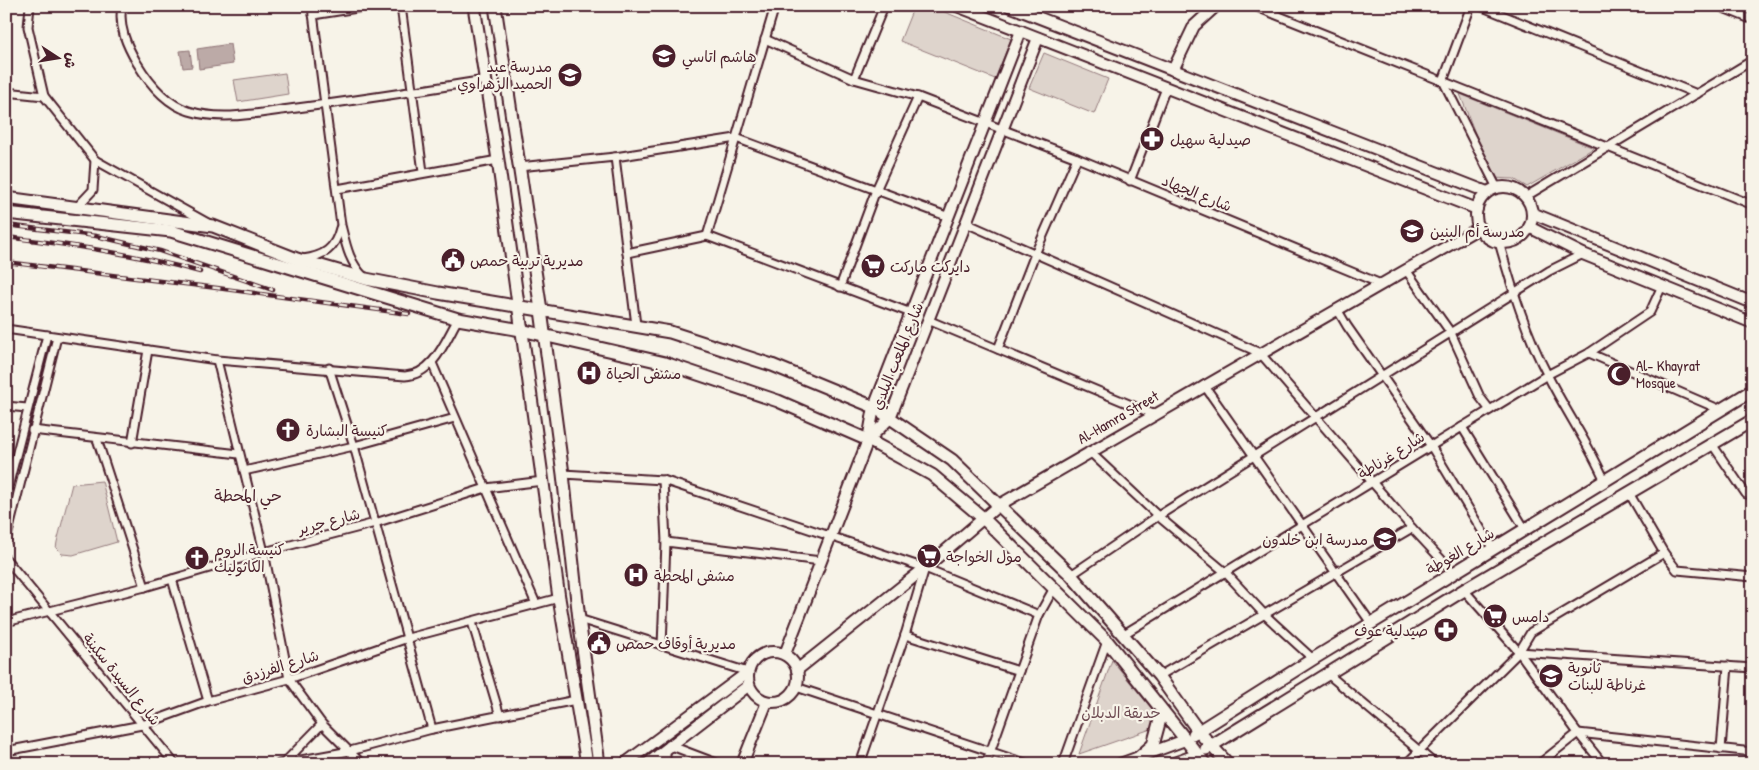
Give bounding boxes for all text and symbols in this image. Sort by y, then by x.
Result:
north arrow [32,32,82,82]
school or university icon: هاشم اتاسي [651,43,677,69]
place label: هاشم اتاسي [682,46,757,70]
text: ش [60,51,82,70]
place label: مدرسة عبد الحميد الزهراوي [457,56,552,95]
school or university icon: مدرسة عبد الحميد الزهراوي [557,62,583,88]
pharmacy icon: صيدلية سهيل [1139,126,1165,152]
place label: صيدلية سهيل [1170,129,1251,150]
street label: شارع الجهاد [1159,169,1235,217]
school or university icon: مدرسة أم البنين [1399,218,1425,244]
place label: مدرسة أم البنين [1430,221,1525,243]
public building icon: مديرية تربية حمص [440,247,466,273]
place label: مديرية تربية حمص [470,250,584,271]
supermarket icon: دايركت ماركت [860,253,886,279]
place label: دايركت ماركت [890,256,971,277]
street label: شارع الملعب البلدي [866,299,929,413]
place label: Al- Khayrat Mosque [1636,355,1701,393]
hospital icon: مشفى الحياة [576,360,602,386]
mosque icon: Al- Khayrat Mosque [1606,361,1632,387]
place label: مشفى الحياة [606,363,681,384]
street label: Al-Hamra Street [1074,385,1163,449]
church icon: كنيسة البشارة [275,417,301,443]
place label: كنيسة البشارة [306,420,387,441]
street label: شارع غرناطة [1353,426,1429,484]
district label: حي المحطة [214,484,282,510]
street label: شارع جرير [294,503,362,540]
street label: شارع الغوطة [1422,522,1498,580]
school or university icon: مدرسة ابن خلدون [1372,526,1398,552]
place label: مدرسة ابن خلدون [1262,529,1368,550]
place label: كنيسة الروم الكاثوليك [214,539,284,577]
supermarket icon: مول الخواجة [916,543,942,569]
church icon: كنيسة الروم الكاثوليك [184,545,210,571]
place label: مول الخواجة [946,546,1022,567]
hospital icon: مشفى المحطة [623,562,649,588]
place label: مشفى المحطة [654,565,735,586]
supermarket icon: دامس [1482,603,1508,629]
place label: دامس [1512,606,1549,627]
pharmacy icon: صيدلية عوف [1433,617,1459,643]
place label: صيدلية عوف [1354,620,1428,641]
street label: شارع السيدة سكينة [78,628,166,730]
public building icon: مديرية أوقاف حمص [586,630,612,656]
place label: مديرية أوقاف حمص [616,633,736,654]
street label: شارع الفرزدق [239,644,321,688]
place label: ثانوية غرناطة للبنات [1568,657,1646,695]
school or university icon: ثانوية غرناطة للبنات [1538,663,1564,689]
park label: حديقة الدبلان [1081,702,1161,723]

